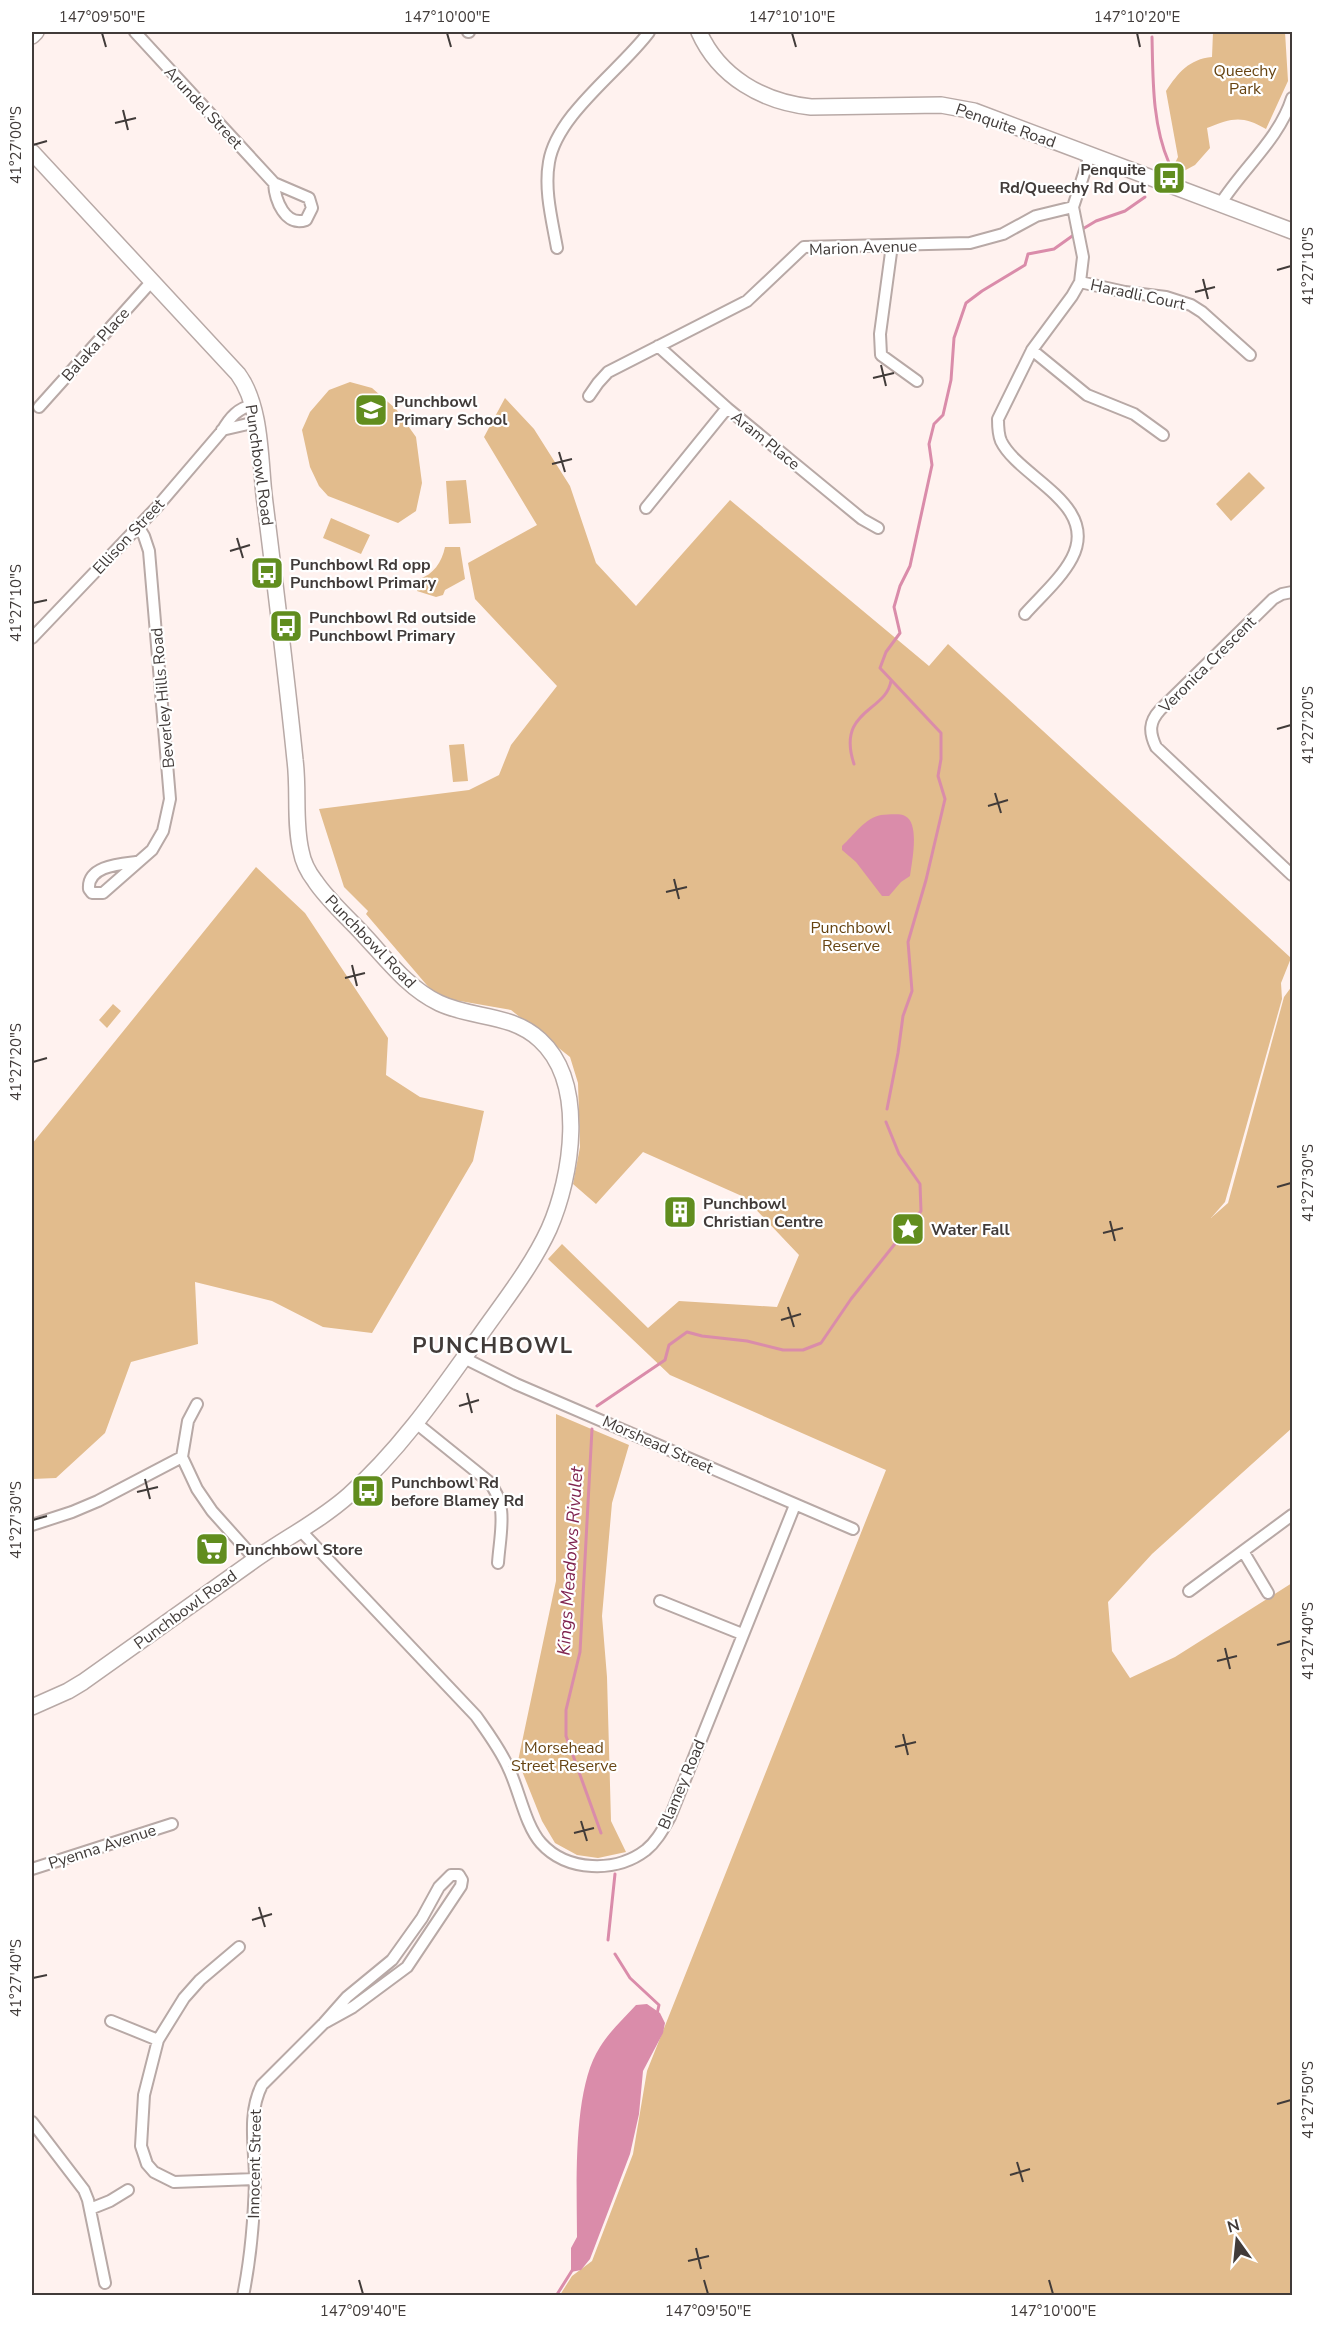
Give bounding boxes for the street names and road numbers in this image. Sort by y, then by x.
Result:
street label: Arundel Street [159,61,248,154]
street label: Penquite Road [953,98,1059,153]
street label: Marion Avenue [809,235,917,261]
street label: Haradli Court [1088,274,1188,316]
street label: Balaka Place [57,303,135,386]
street label: Punchbowl Road [240,403,278,527]
street label: Aram Place [726,406,804,475]
street label: Ellison Street [88,494,170,579]
street label: Veronica Crescent [1154,611,1261,719]
street label: Beverley Hills Road [146,627,180,769]
street label: Punchbowl Road [320,890,421,993]
street label: Morshead Street [599,1411,717,1479]
street label: Punchbowl Road [130,1565,241,1655]
street label: Blamey Road [653,1736,711,1833]
street label: Pyenna Avenue [46,1819,159,1875]
street label: Innocent Street [243,2109,267,2219]

